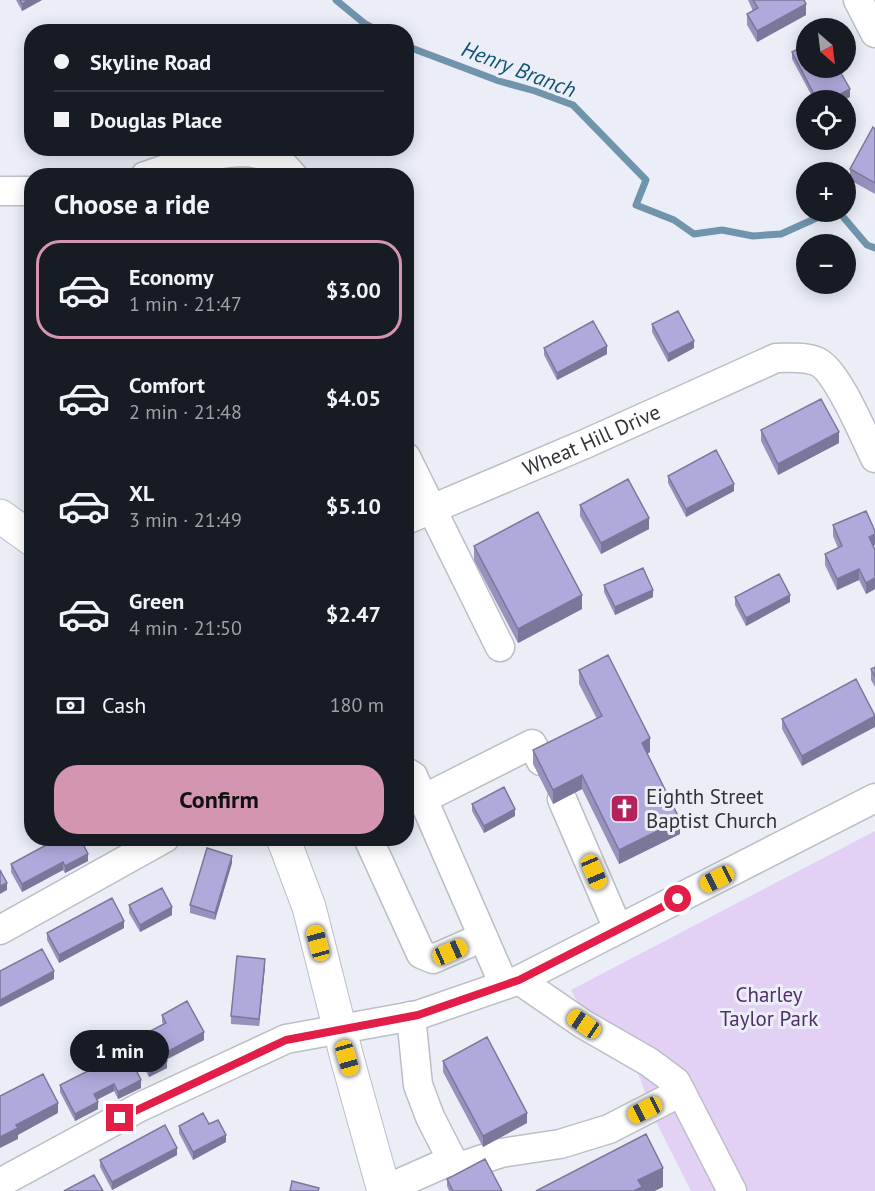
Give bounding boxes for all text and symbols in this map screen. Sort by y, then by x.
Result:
north arrow [796,18,856,78]
map controls [796,18,856,294]
water label: Henry Branch [458,34,580,104]
text: Skyline Road [90,48,211,76]
button: locate [796,90,856,150]
text: Douglas Place [90,106,222,134]
button: + [796,162,856,222]
text: Choose a ride [54,187,210,221]
button: − [796,234,856,294]
icon: car [57,263,111,317]
text: Economy [129,263,213,291]
text: $3.00 [326,276,381,304]
text: 1 min · 21:47 [129,291,242,317]
icon: car [57,371,111,425]
text: Comfort [129,371,205,399]
text: $4.05 [326,384,381,412]
street label: Wheat Hill Drive [519,398,664,482]
text: 2 min · 21:48 [129,399,242,425]
icon: car [57,479,111,533]
text: XL [129,479,154,507]
text: $5.10 [326,492,381,520]
text: 3 min · 21:49 [129,507,242,533]
icon: car [57,587,111,641]
text: Green [129,587,184,615]
text: $2.47 [326,600,381,628]
text: 4 min · 21:50 [129,615,242,641]
icon: cash [54,689,87,722]
text: Cash [102,691,146,719]
text: 180 m [330,692,384,718]
button: Confirm [54,765,384,834]
place label: Eighth Street Baptist Church [646,783,777,834]
church icon: Eighth Street Baptist Church [609,793,641,825]
car [579,852,609,892]
car [697,863,737,895]
route start [664,885,691,912]
car [305,923,331,963]
car [430,936,470,968]
park label: Charley Taylor Park [720,981,818,1032]
car [564,1006,604,1042]
callout: 1 min [70,1031,170,1073]
text: 1 min [95,1038,144,1064]
car [333,1038,361,1078]
car [625,1094,665,1126]
route end [106,1104,133,1131]

